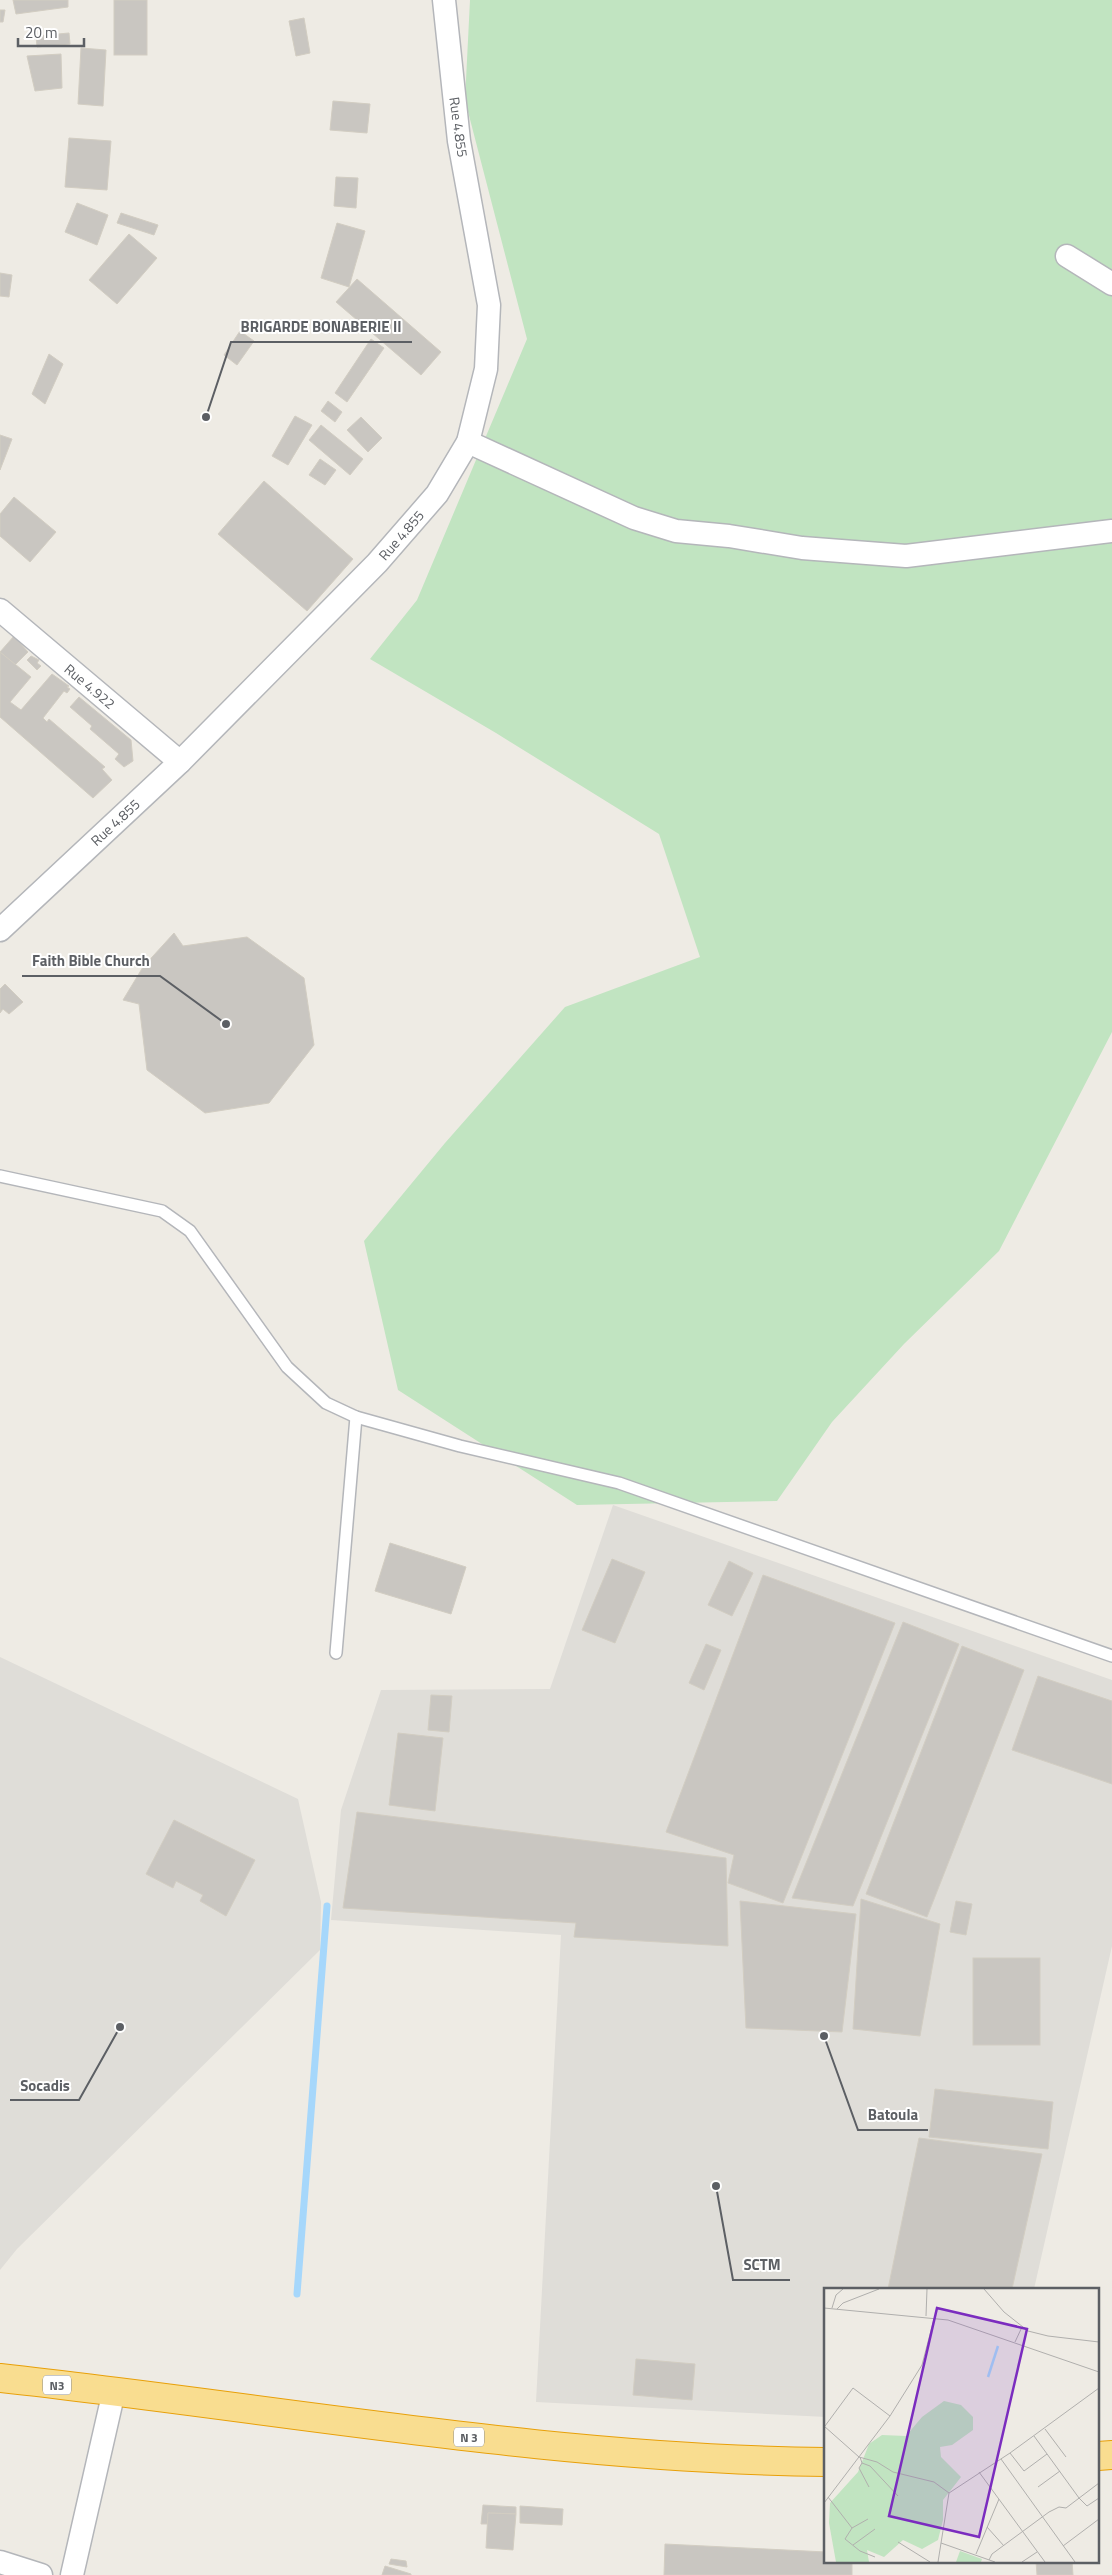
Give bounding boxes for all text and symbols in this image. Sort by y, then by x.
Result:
scale bar [18,15,84,47]
text: 20 m [25,21,58,44]
street label: Rue 4.855 [444,96,474,159]
callout: BRIGARDE BONABERIE II [231,312,412,342]
text: BRIGARDE BONABERIE II [241,315,401,338]
street label: Rue 4.855 [373,505,429,565]
street label: Rue 4.922 [60,658,120,714]
street label: Rue 4.855 [86,794,144,850]
callout: Faith Bible Church [22,946,160,976]
text: Faith Bible Church [32,949,150,972]
callout: Socadis [10,2070,79,2100]
text: Socadis [20,2074,70,2097]
callout: Batoula [858,2100,928,2130]
text: Batoula [868,2103,918,2126]
callout: SCTM [733,2250,790,2280]
text: SCTM [743,2253,781,2276]
inset map [824,2288,1100,2562]
road number: N3 [43,2376,71,2394]
road number: N 3 [454,2428,484,2446]

